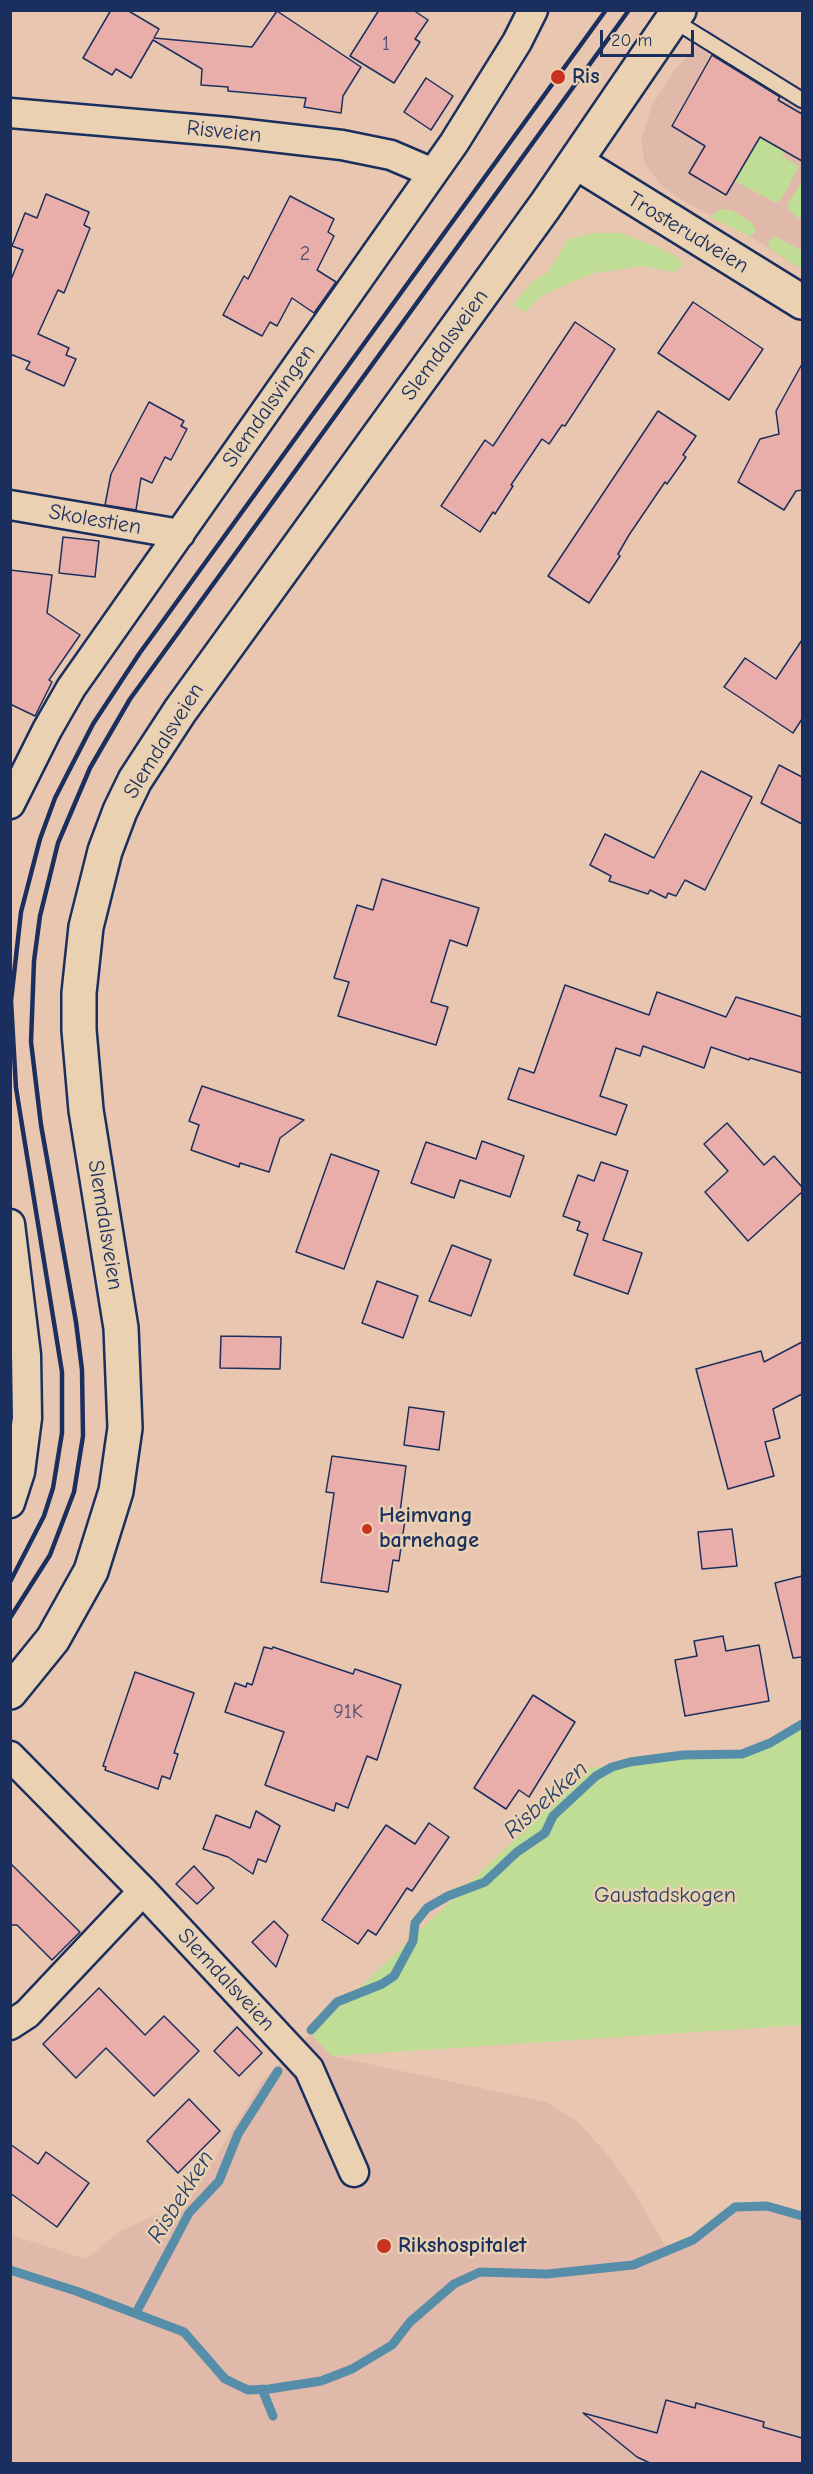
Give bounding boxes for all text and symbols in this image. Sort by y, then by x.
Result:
scale bar [603,18,698,56]
text: 20 m [611,30,652,51]
house number: 1 [382,32,390,56]
place label: Ris [572,64,600,90]
marker: Ris [549,68,567,86]
street label: Risveien [185,115,263,149]
street label: Trosterudveien [623,186,753,280]
house number: 2 [300,242,310,266]
street label: Slemdalsveien [396,284,494,406]
street label: Slemdalsvingen [217,339,321,473]
street label: Skolestien [47,499,143,541]
street label: Slemdalsveien [118,678,210,804]
street label: Slemdalsveien [82,1158,128,1292]
place label: Heimvang barnehage [379,1503,479,1554]
marker: Heimvang barnehage [360,1522,374,1536]
house number: 91K [333,1700,363,1724]
water label: Risbekken [498,1755,594,1845]
park label: Gaustadskogen [594,1883,736,1909]
street label: Slemdalsveien [172,1923,280,2037]
water label: Risbekken [141,2146,221,2248]
place label: Rikshospitalet [398,2233,526,2259]
marker: Rikshospitalet [375,2237,393,2255]

